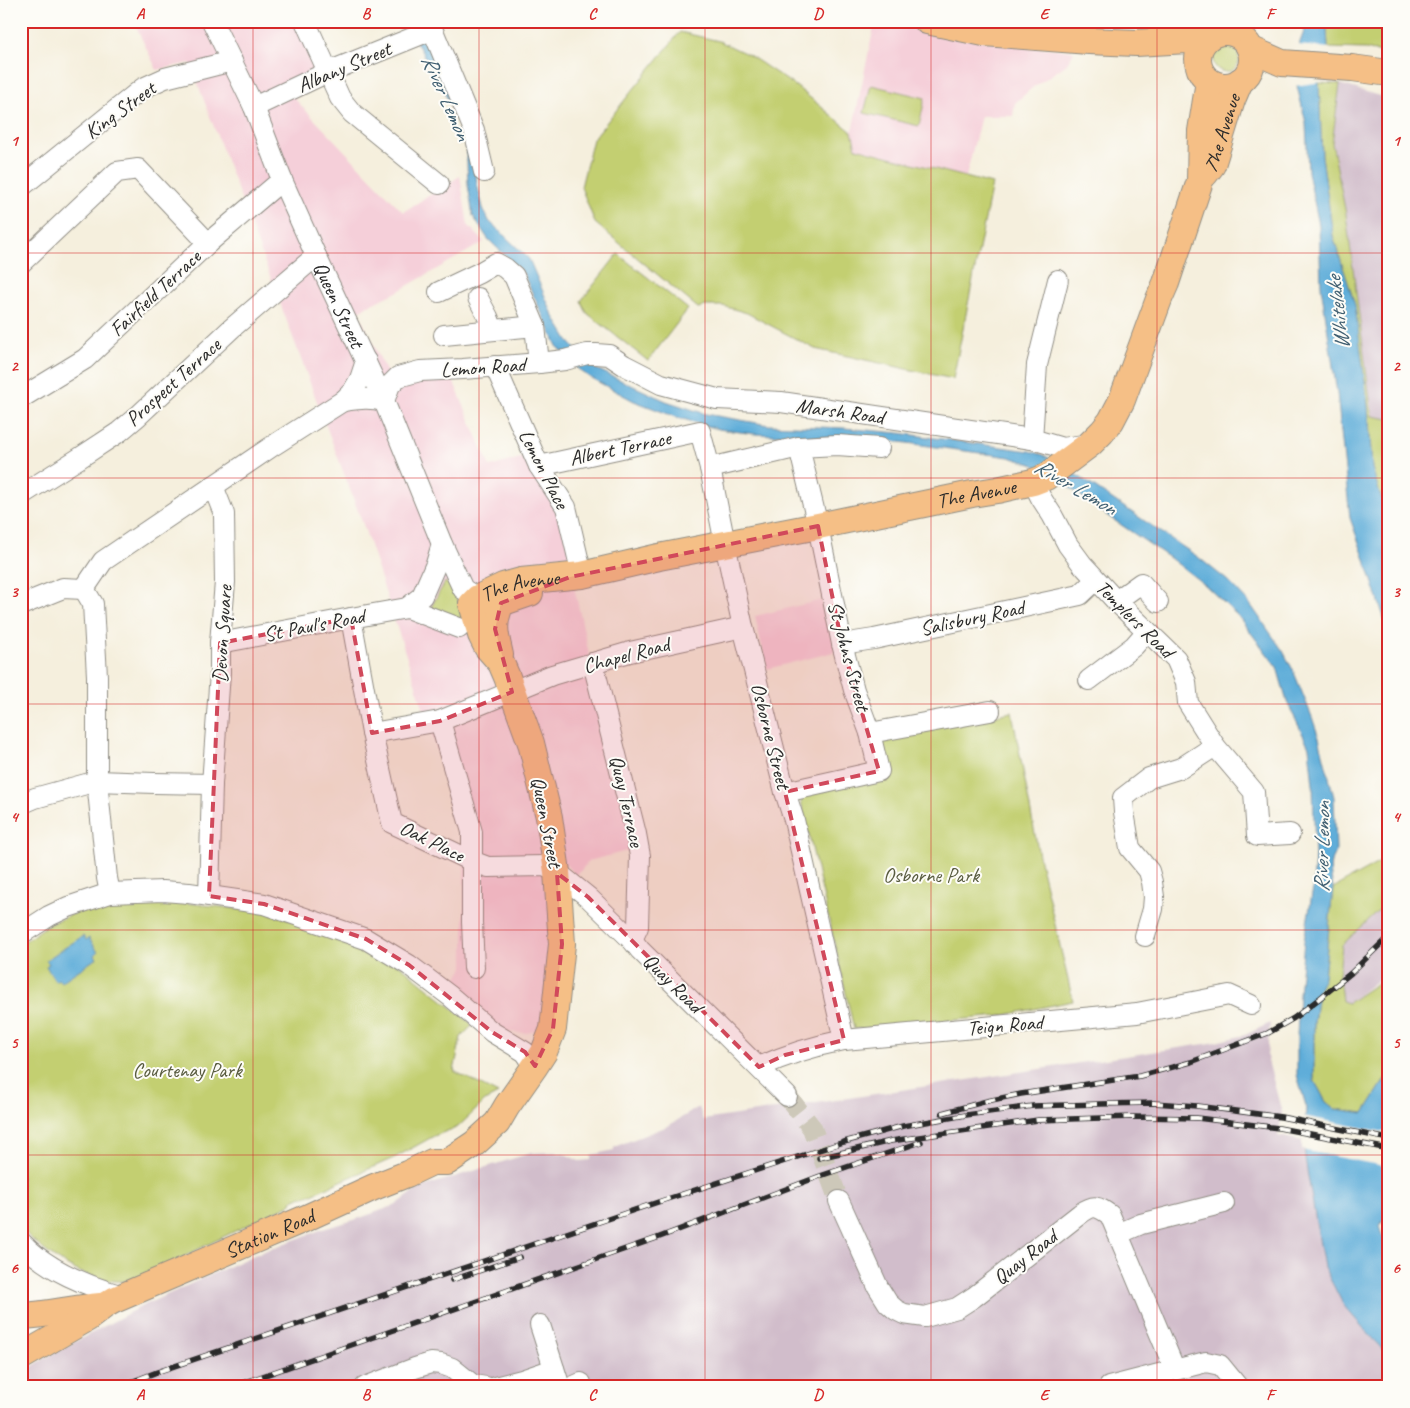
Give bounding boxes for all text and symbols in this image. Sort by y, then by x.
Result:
text: A [136,4,146,24]
text: B [362,4,372,24]
text: C [588,4,598,24]
text: D [813,4,824,24]
text: E [1040,4,1051,24]
text: F [1266,4,1277,24]
street label: Albany Street [293,35,397,98]
water label: River Lemon [415,50,478,146]
street label: King Street [79,74,162,145]
street label: The Avenue [1198,88,1247,178]
text: 1 [10,131,19,151]
text: 1 [1392,131,1401,151]
street label: Fairfield Terrace [104,243,207,342]
street label: Queen Street [308,258,371,354]
water label: Whitelake [1319,271,1356,351]
street label: Prospect Terrace [120,332,227,432]
street label: Lemon Road [440,351,529,383]
text: 2 [10,356,19,376]
text: 2 [1392,356,1401,376]
street label: Marsh Road [794,392,889,431]
street label: Albert Terrace [567,424,675,471]
street label: Lemon Place [513,425,576,515]
water label: River Lemon [1029,452,1123,523]
street label: The Avenue [934,473,1020,514]
street label: The Avenue [476,564,562,608]
street label: Templers Road [1090,574,1182,666]
text: 3 [10,582,19,602]
text: 3 [1392,582,1401,602]
street label: Devon Square [206,583,238,683]
street label: Salisbury Road [918,594,1029,642]
street label: St Johns Street [822,598,877,716]
street label: St Paul's Road [261,602,370,648]
street label: Chapel Road [580,630,676,679]
street label: Osborne Street [745,680,797,794]
street label: Quay Terrace [604,753,650,850]
street label: Queen Street [525,774,569,872]
water label: River Lemon [1307,800,1337,892]
text: 4 [10,807,19,827]
text: 4 [1392,807,1401,827]
street label: Oak Place [395,814,470,868]
park label: Osborne Park [883,862,980,888]
street label: Quay Road [638,948,711,1021]
street label: Teign Road [966,1009,1047,1041]
text: 5 [11,1033,20,1053]
text: 5 [1393,1033,1402,1053]
park label: Courtenay Park [132,1057,243,1083]
street label: Station Road [221,1202,322,1264]
street label: Quay Road [988,1222,1065,1290]
text: 6 [10,1258,19,1278]
text: 6 [1392,1258,1401,1278]
text: A [136,1385,146,1405]
text: B [362,1385,372,1405]
text: C [588,1385,598,1405]
text: D [813,1385,824,1405]
text: E [1040,1385,1051,1405]
text: F [1266,1385,1277,1405]

